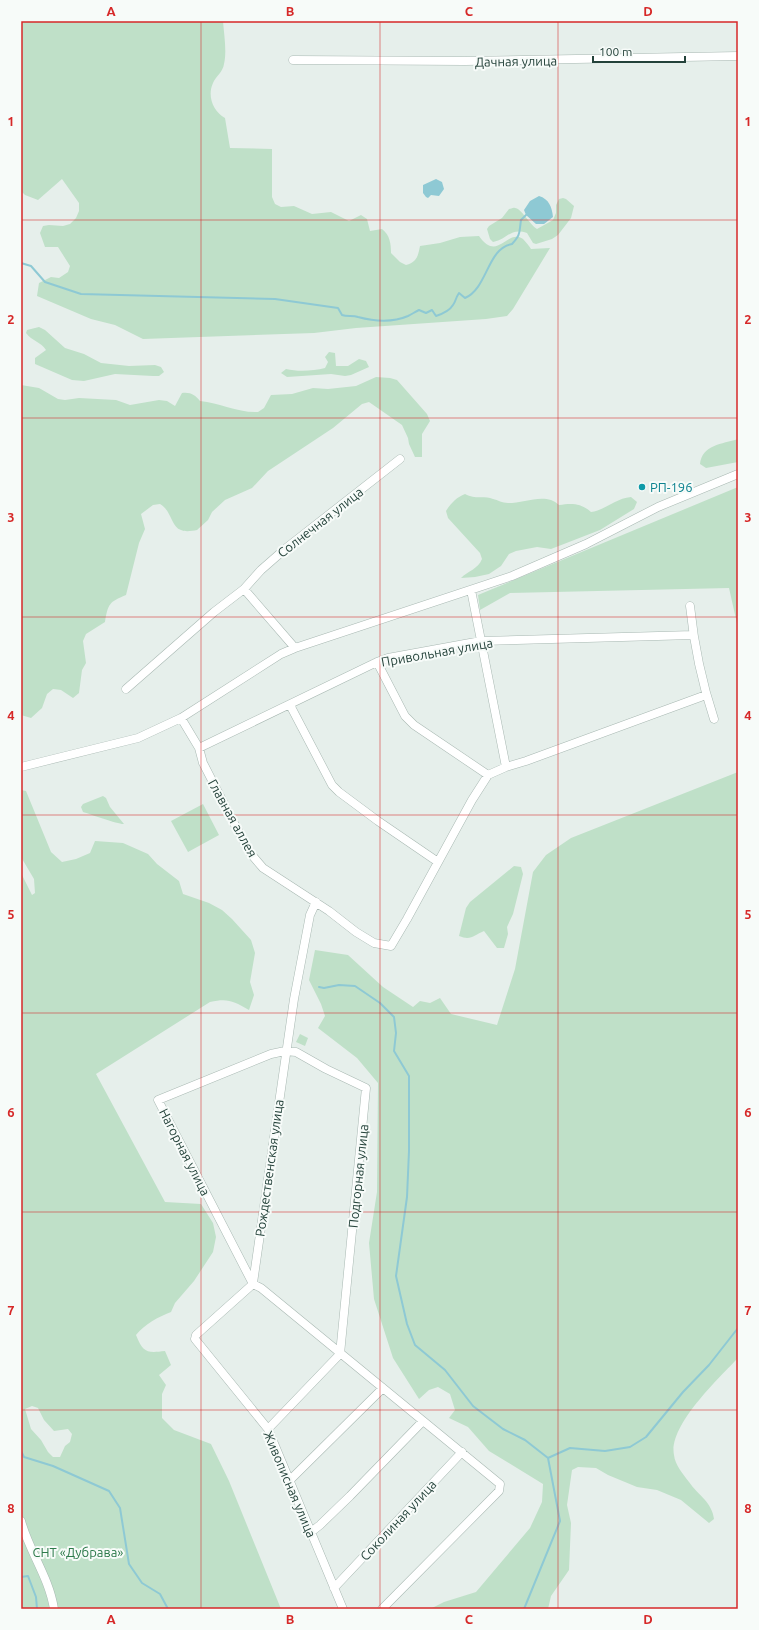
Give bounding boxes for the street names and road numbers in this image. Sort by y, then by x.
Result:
street label: Дачная улица [475,53,557,69]
street label: Солнечная улица [274,484,366,560]
street label: Привольная улица [380,635,494,669]
street label: Главная аллея [206,777,260,859]
street label: Рождественская улица [252,1098,286,1238]
street label: Нагорная улица [157,1106,213,1198]
street label: Подгорная улица [346,1123,370,1229]
street label: Живописная улица [261,1428,319,1540]
street label: Соколиная улица [357,1477,439,1563]

